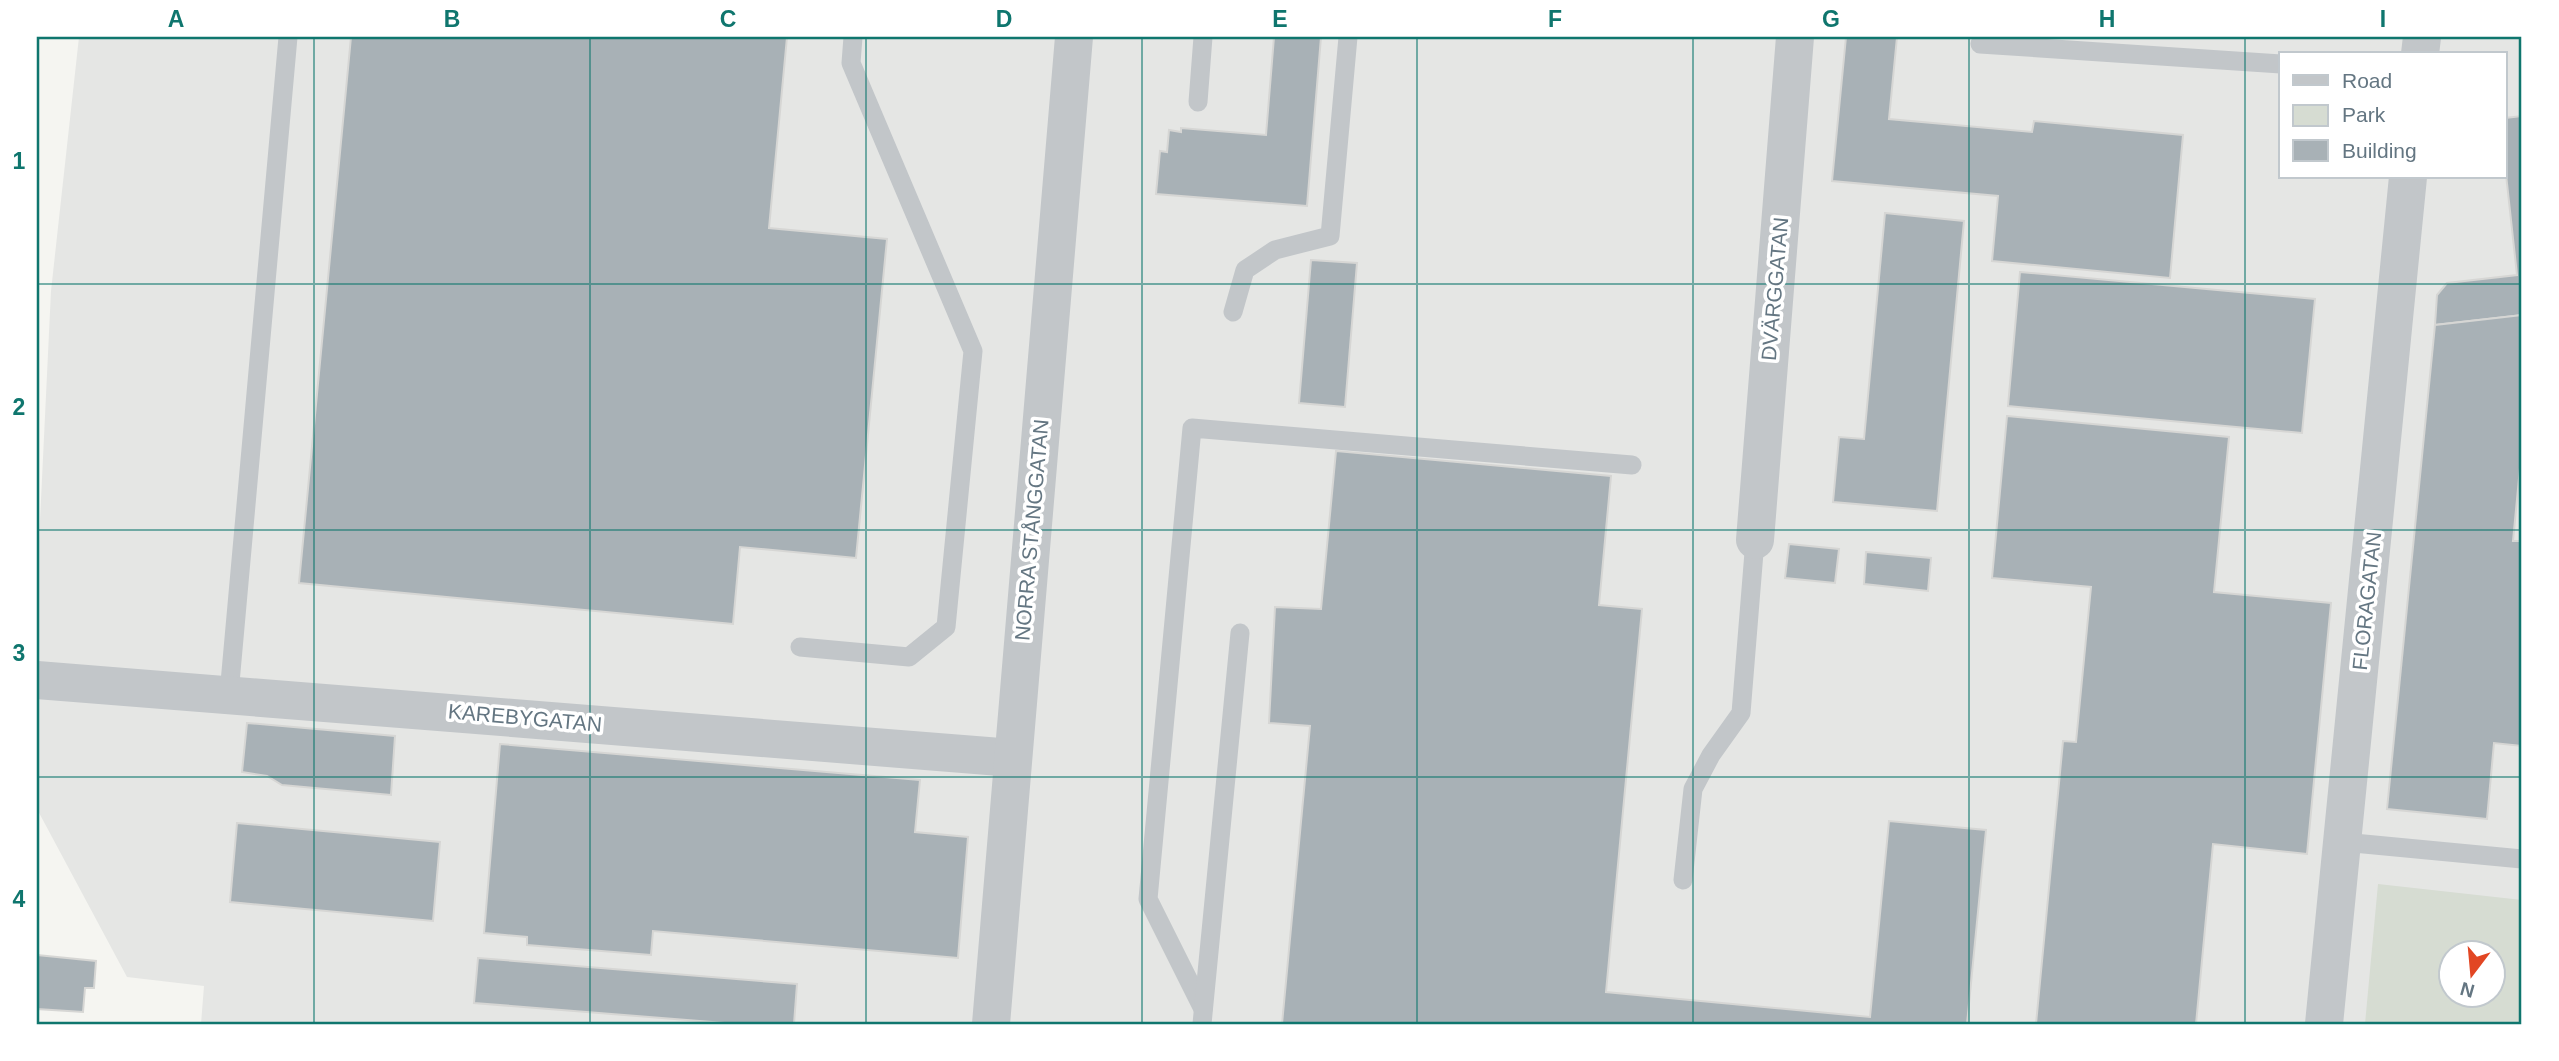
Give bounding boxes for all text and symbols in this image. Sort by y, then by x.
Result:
text: A [168,6,184,32]
text: B [444,6,460,32]
text: C [720,6,736,32]
text: D [996,6,1012,32]
text: E [1272,6,1288,32]
text: F [1548,6,1562,32]
text: G [1822,6,1840,32]
text: H [2099,6,2115,32]
text: I [2380,6,2386,32]
legend [2279,52,2506,178]
text: Road [2342,69,2392,92]
text: Park [2342,103,2386,126]
text: Building [2342,139,2417,162]
text: 1 [13,148,26,174]
street label: DVÄRGGATAN [1757,216,1792,362]
text: 2 [13,394,25,420]
street label: NORRA STÅNGGATAN [1010,418,1053,642]
street label: FLORAGATAN [2348,531,2385,671]
text: 3 [13,640,25,666]
street label: KAREBYGATAN [447,699,603,736]
text: 4 [13,886,26,912]
north arrow [2436,939,2506,1009]
text: N [2458,978,2477,1002]

